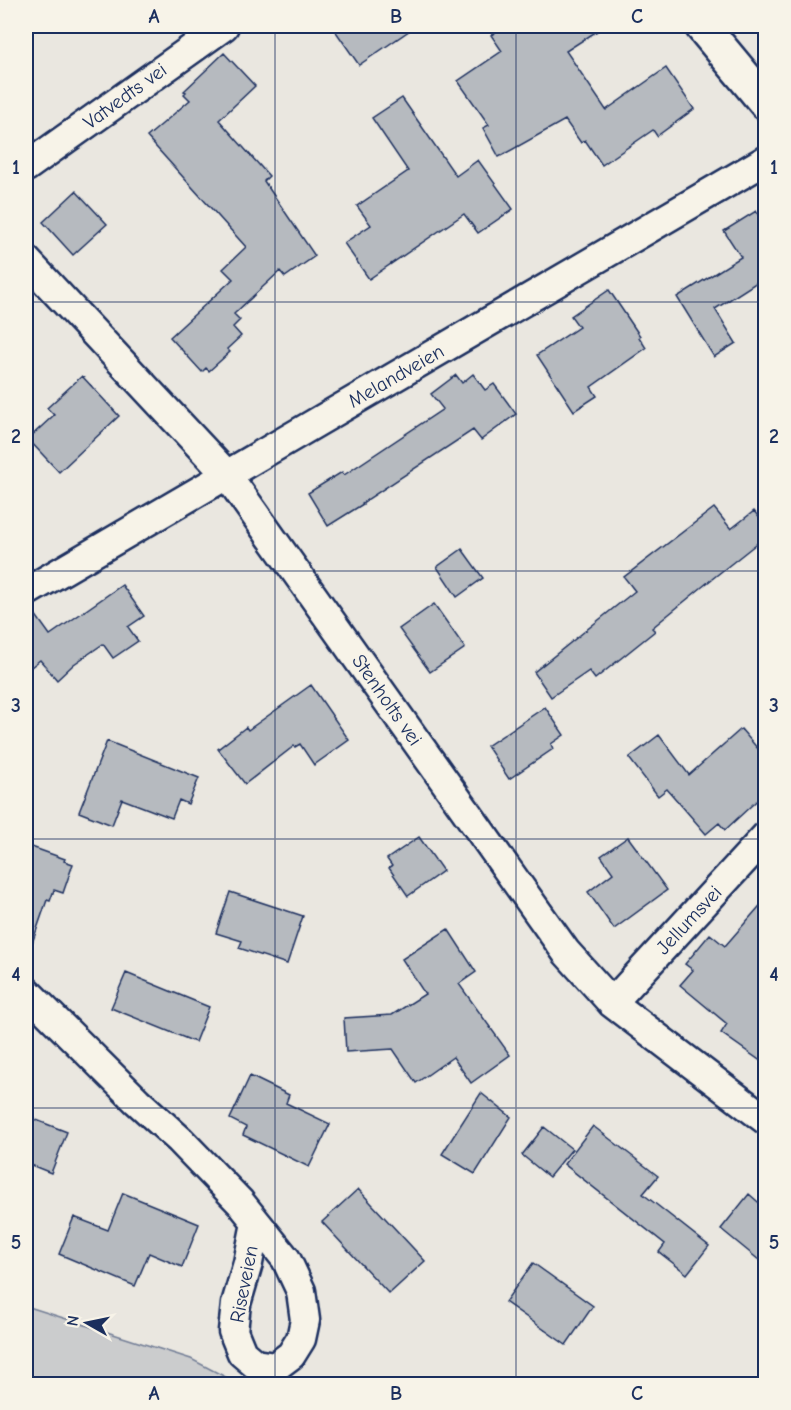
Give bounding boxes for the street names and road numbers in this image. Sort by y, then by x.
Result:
street label: Vatvedts vei [79,58,171,134]
street label: Melandveien [344,339,448,413]
street label: Stenholts vei [347,650,427,750]
street label: Jellumsvei [651,881,727,959]
street label: Riseveien [225,1243,263,1325]

